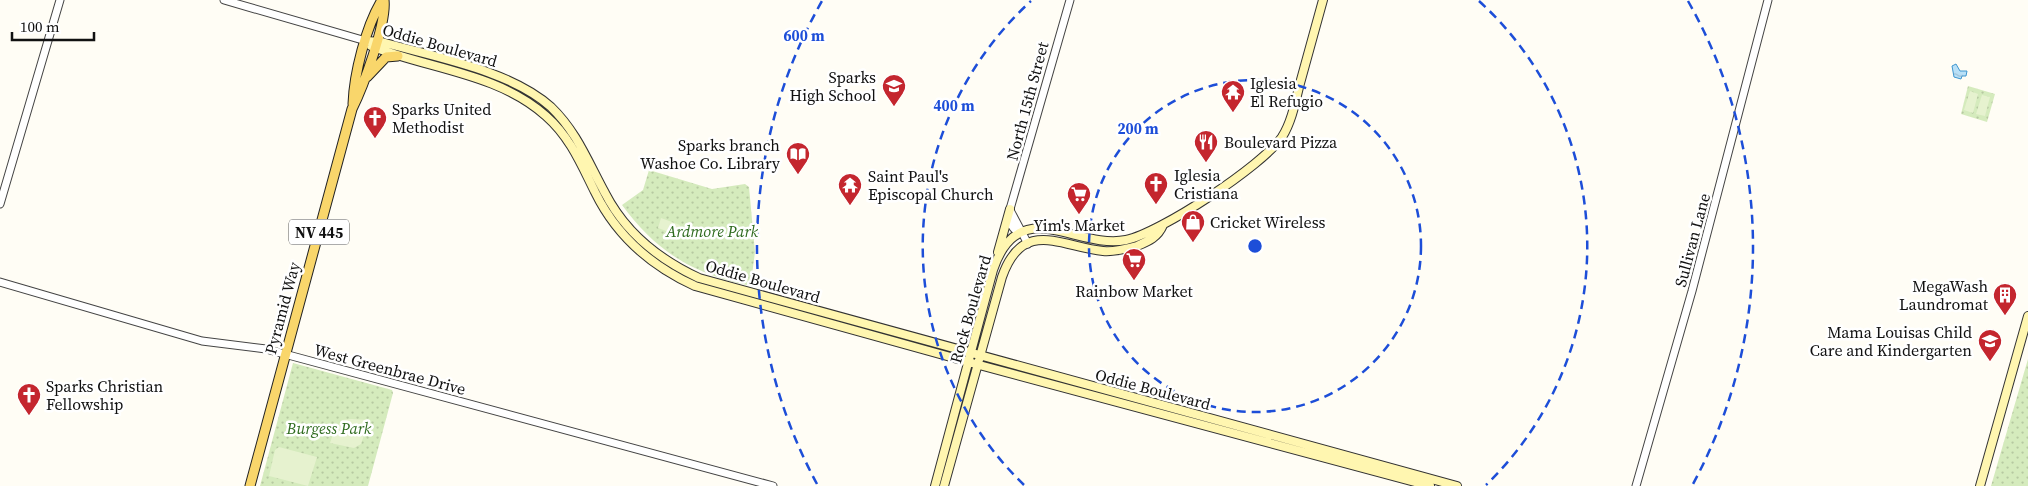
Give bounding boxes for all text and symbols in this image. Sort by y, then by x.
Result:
scale bar [12,10,95,42]
text: 100 m [20,16,60,37]
street label: Oddie Boulevard [380,18,500,72]
text: 600 m [783,25,825,46]
street label: North 15th Street [1001,39,1054,163]
place label: Sparks High School [790,66,876,106]
place label: Iglesia El Refugio [1250,72,1323,112]
school or university icon: Sparks High School [881,73,907,107]
temple icon: Iglesia El Refugio [1220,79,1246,113]
text: 400 m [933,95,975,116]
place label: Sparks United Methodist [392,98,491,138]
church icon: Sparks United Methodist [362,105,388,139]
text: 200 m [1117,118,1159,139]
restaurant icon: Boulevard Pizza [1193,129,1219,163]
place label: Boulevard Pizza [1224,131,1338,153]
place label: Sparks branch Washoe Co. Library [640,134,781,174]
library icon: Sparks branch Washoe Co. Library [785,141,811,175]
place label: Iglesia Cristiana [1174,164,1239,204]
place label: Saint Paul's Episcopal Church [868,165,994,205]
church icon: Iglesia Cristiana [1143,171,1169,205]
temple icon: Saint Paul's Episcopal Church [837,172,863,206]
supermarket icon: Yim's Market [1066,181,1092,215]
street label: Sullivan Lane [1669,191,1715,289]
shop icon: Cricket Wireless [1180,209,1206,243]
place label: Cricket Wireless [1210,211,1326,233]
place label: Yim's Market [1033,214,1126,236]
road number: NV 445 [289,220,349,244]
park label: Ardmore Park [665,220,759,242]
centre of rings [1246,237,1264,255]
supermarket icon: Rainbow Market [1121,247,1147,281]
street label: Rock Boulevard [944,252,996,366]
street label: Oddie Boulevard [703,254,823,308]
street label: Pyramid Way [259,259,305,357]
place label: MegaWash Laundromat [1899,275,1989,315]
place label: Rainbow Market [1075,280,1194,302]
building icon: MegaWash Laundromat [1992,282,2018,316]
place label: Mama Louisas Child Care and Kindergarten [1810,321,1972,361]
school or university icon: Mama Louisas Child Care and Kindergarten [1977,328,2003,362]
street label: West Greenbrae Drive [312,338,468,400]
street label: Oddie Boulevard [1093,363,1213,415]
place label: Sparks Christian Fellowship [46,375,164,415]
church icon: Sparks Christian Fellowship [16,382,42,416]
park label: Burgess Park [286,417,372,439]

